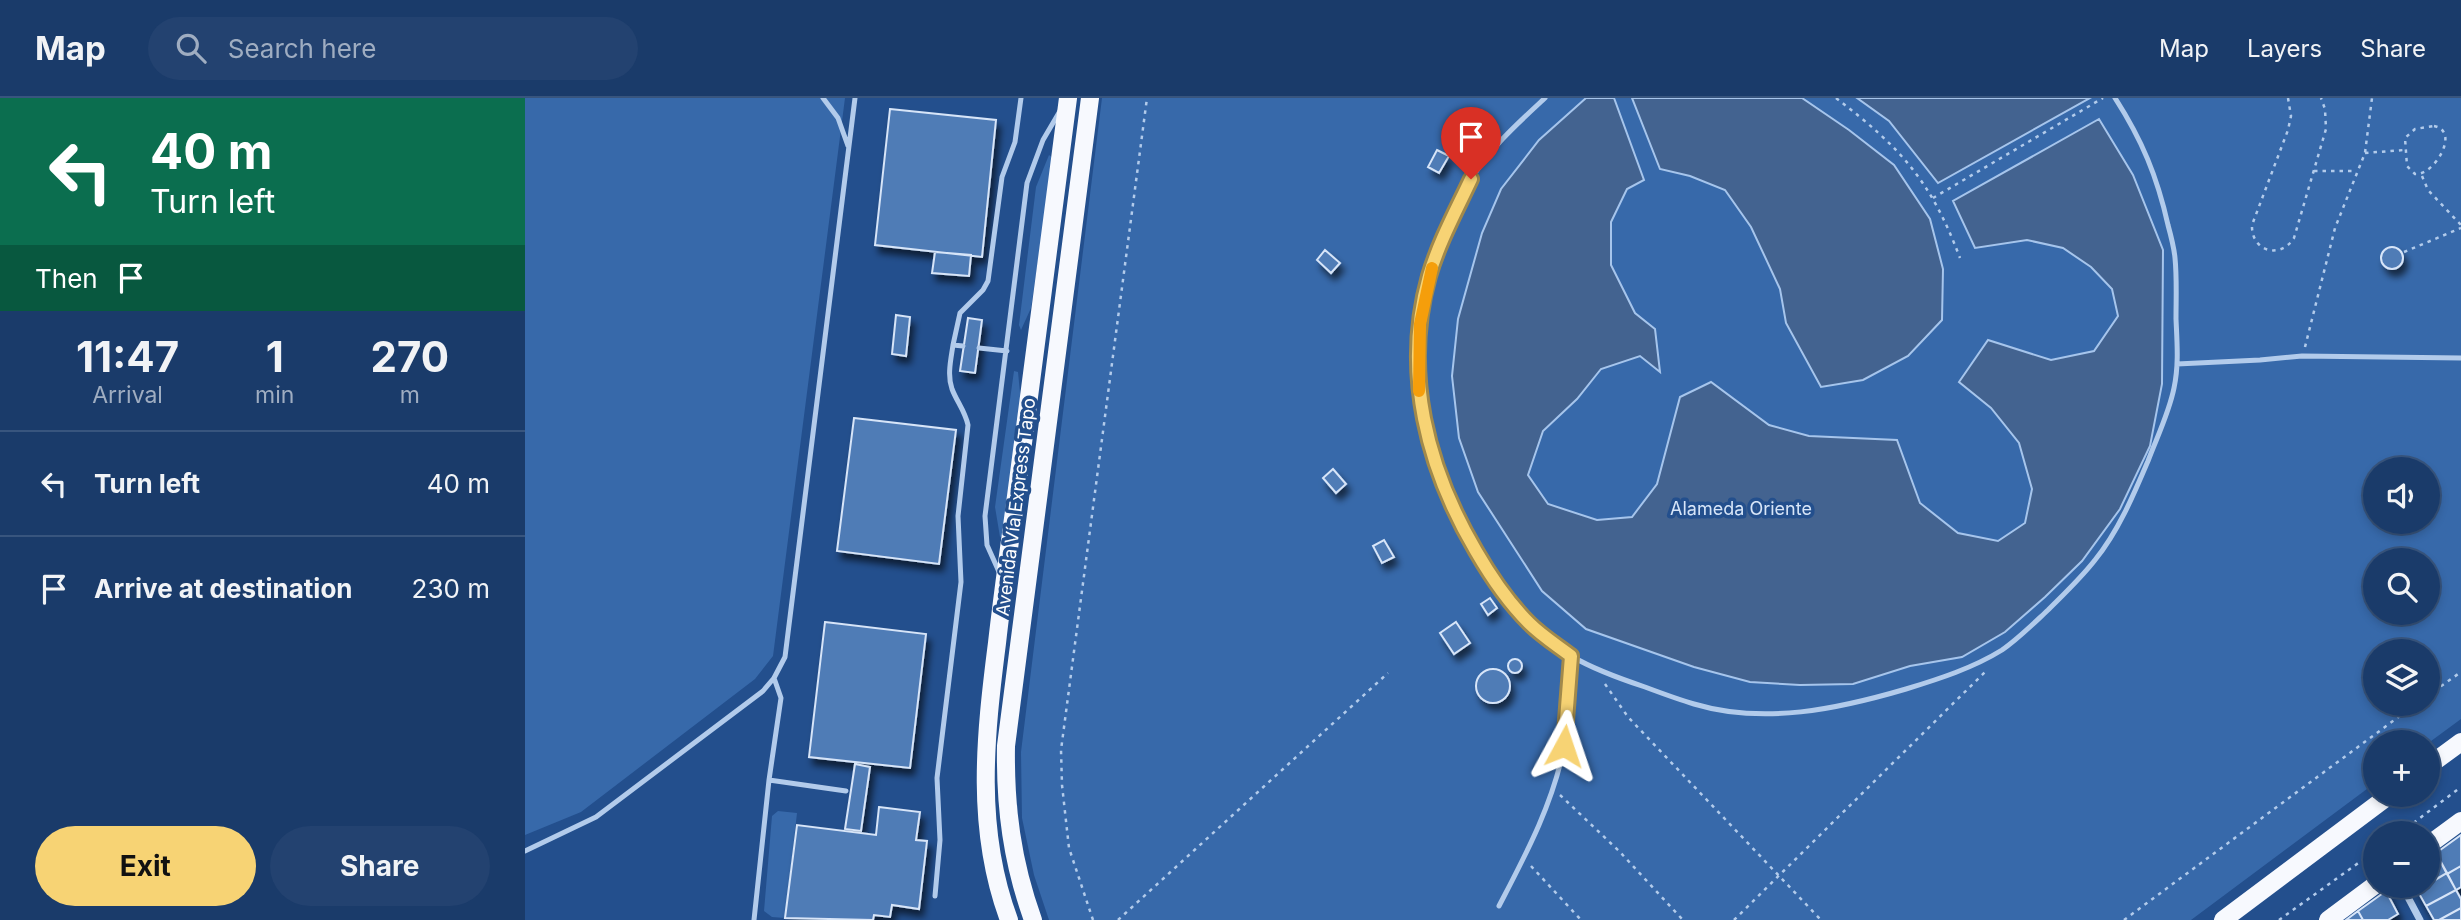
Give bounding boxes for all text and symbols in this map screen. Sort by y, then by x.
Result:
search box [148,17,638,80]
text: Map [35,28,106,68]
icon: search [172,29,210,67]
text: Search here [228,33,376,64]
text: Map [2159,34,2209,63]
text: Layers [2247,34,2322,63]
text: Share [2360,34,2426,63]
pin [1441,107,1501,179]
icon: arrive [1452,118,1490,156]
text: 40 m [150,122,273,181]
icon: left [35,126,126,217]
text: Turn left [150,182,275,221]
icon: arrive [112,259,150,297]
text: Then [35,263,98,294]
text: 11:47 [76,331,179,382]
text: 1 [266,331,284,382]
text: 270 [370,331,449,382]
text: Arrival [92,381,163,409]
text: min [255,381,294,409]
text: m [400,381,420,409]
street label: Avenida Vía Express Tapo [992,397,1039,617]
map controls [2363,457,2440,898]
button: sound [2363,457,2440,534]
icon: left [35,465,73,503]
text: Turn left [94,468,200,499]
text: 40 m [427,468,490,499]
park label: Alameda Oriente [1670,498,1812,519]
button: search [2363,548,2440,625]
icon: arrive [35,570,73,608]
text: Arrive at destination [94,573,353,604]
text: 230 m [412,573,490,604]
button: layers [2363,639,2440,716]
position arrow [1527,709,1601,783]
button: + [2363,730,2440,807]
button: − [2363,821,2440,898]
button: Exit [35,826,256,906]
button: Share [270,826,490,906]

